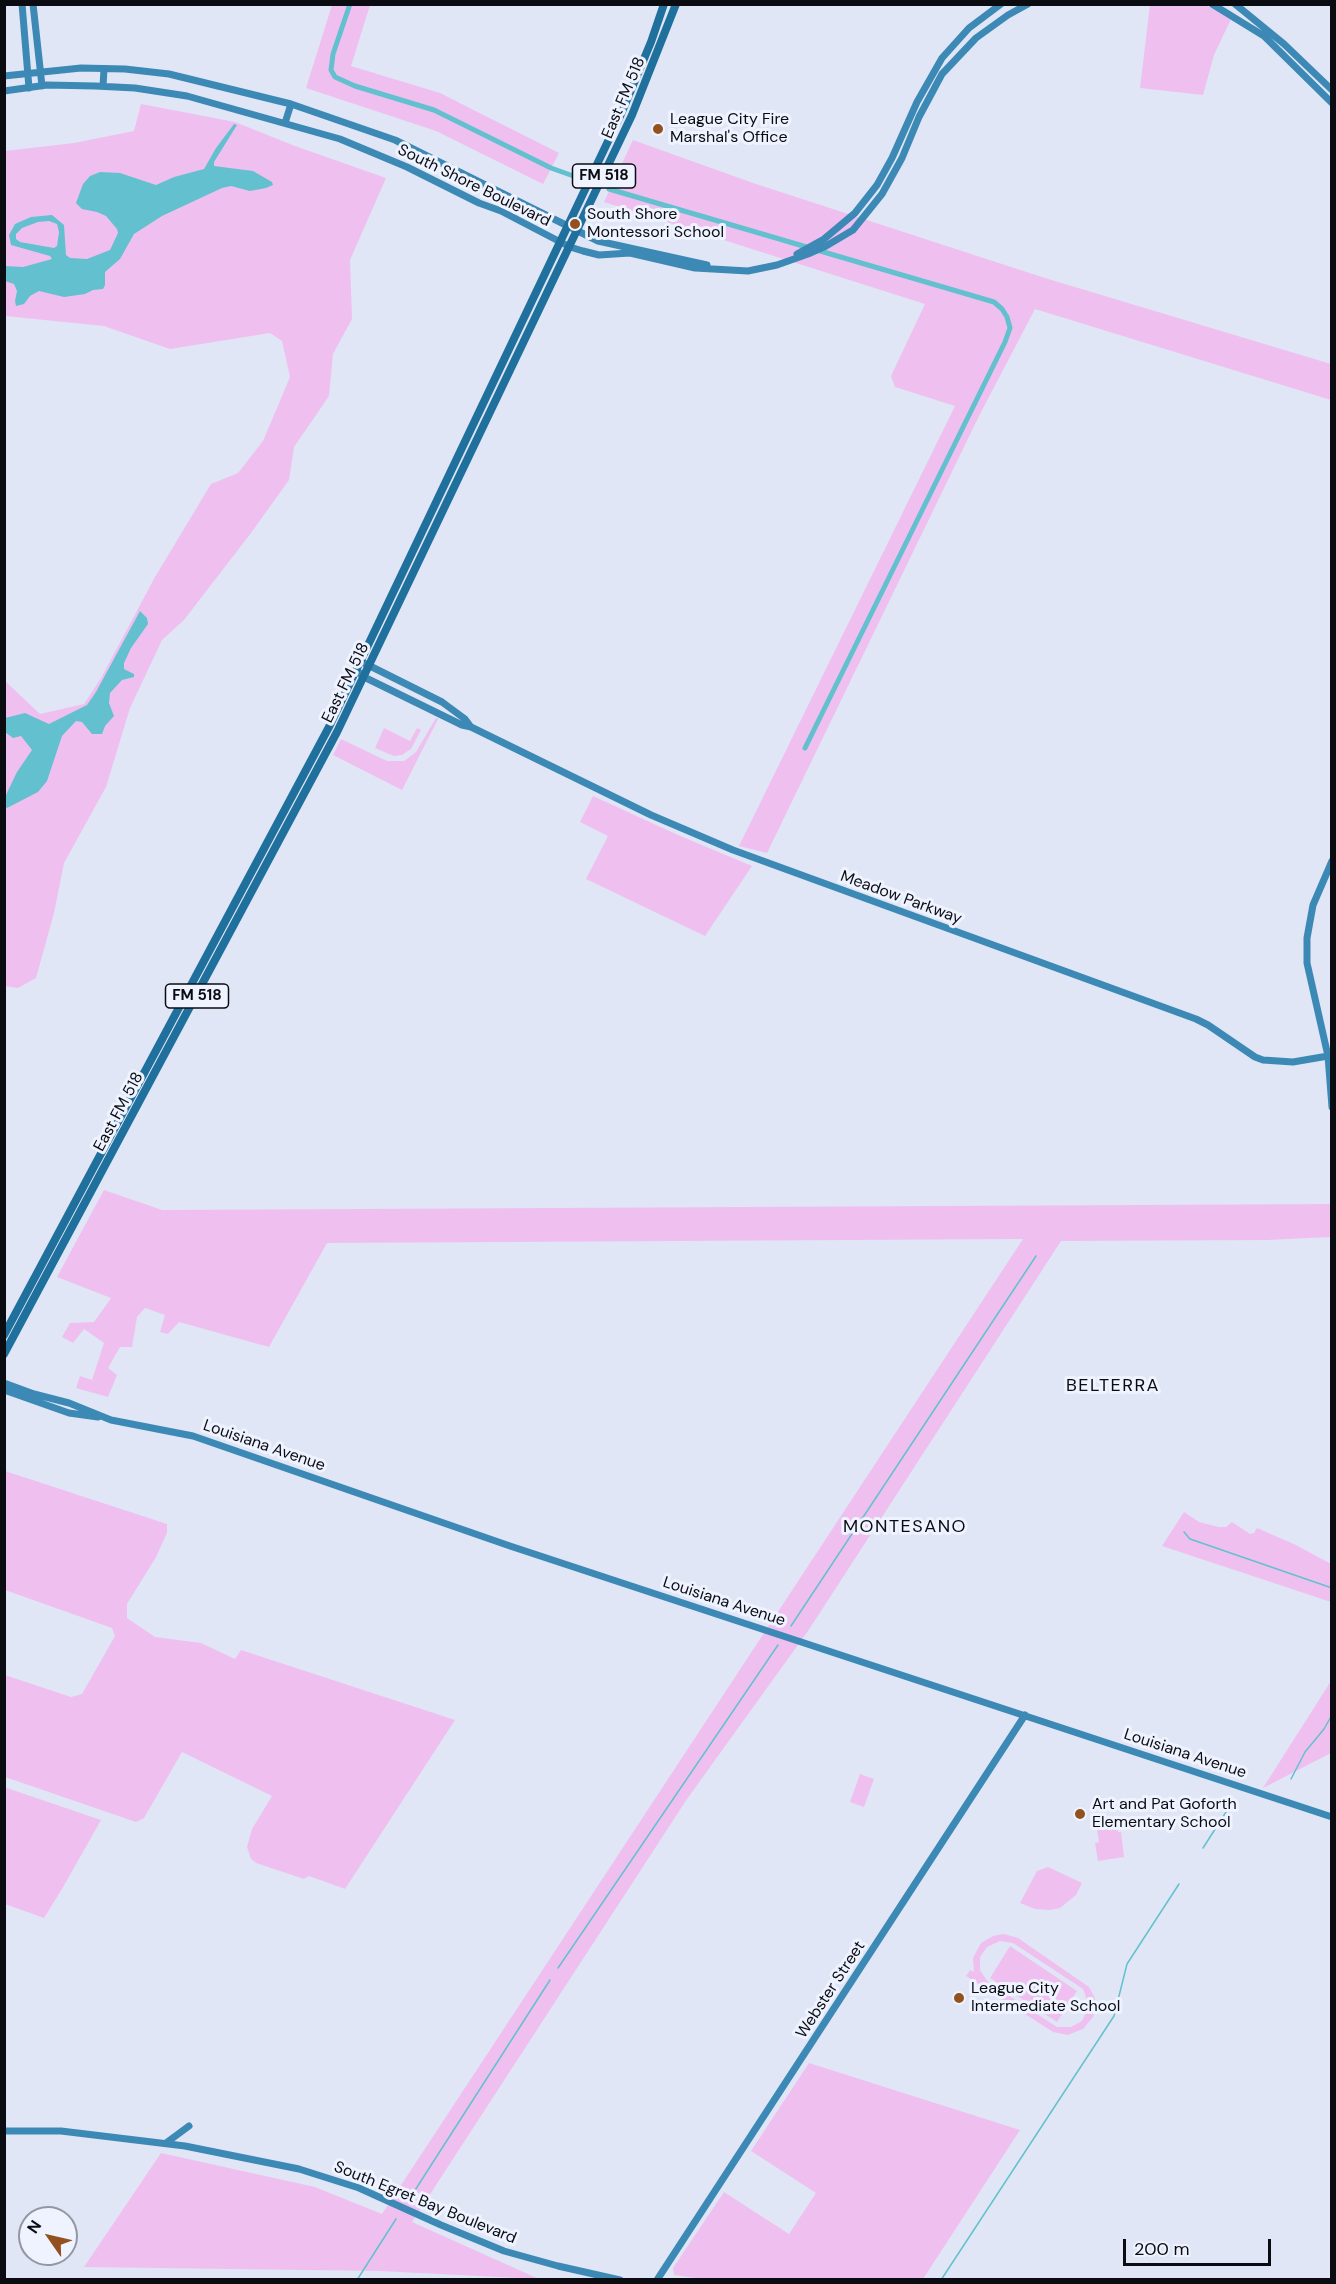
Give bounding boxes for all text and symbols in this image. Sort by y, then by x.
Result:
street label: East FM 518 [598,54,650,142]
place label: League City Fire Marshal's Office [670,110,789,148]
marker: League City Fire Marshal's Office [651,122,665,136]
street label: South Shore Boulevard [394,141,554,231]
road number: FM 518 [572,164,636,188]
place label: South Shore Montessori School [587,205,724,243]
marker: South Shore Montessori School [568,217,582,231]
street label: East FM 518 [318,640,374,726]
street label: Meadow Parkway [838,867,964,929]
road number: FM 518 [166,984,228,1008]
street label: East FM 518 [90,1069,148,1155]
district label: BELTERRA [1066,1375,1160,1397]
street label: Louisiana Avenue [201,1416,327,1476]
district label: MONTESANO [843,1516,967,1538]
street label: Louisiana Avenue [660,1573,788,1631]
street label: Louisiana Avenue [1121,1725,1249,1783]
place label: Art and Pat Goforth Elementary School [1092,1795,1237,1833]
marker: Art and Pat Goforth Elementary School [1073,1807,1087,1821]
street label: Webster Street [792,1938,870,2042]
place label: League City Intermediate School [971,1979,1120,2017]
marker: League City Intermediate School [952,1991,966,2005]
street label: South Egret Bay Boulevard [331,2158,519,2248]
north arrow [18,2206,78,2266]
text: N [22,2216,46,2237]
scale bar [1126,2227,1274,2265]
text: 200 m [1134,2237,1190,2261]

